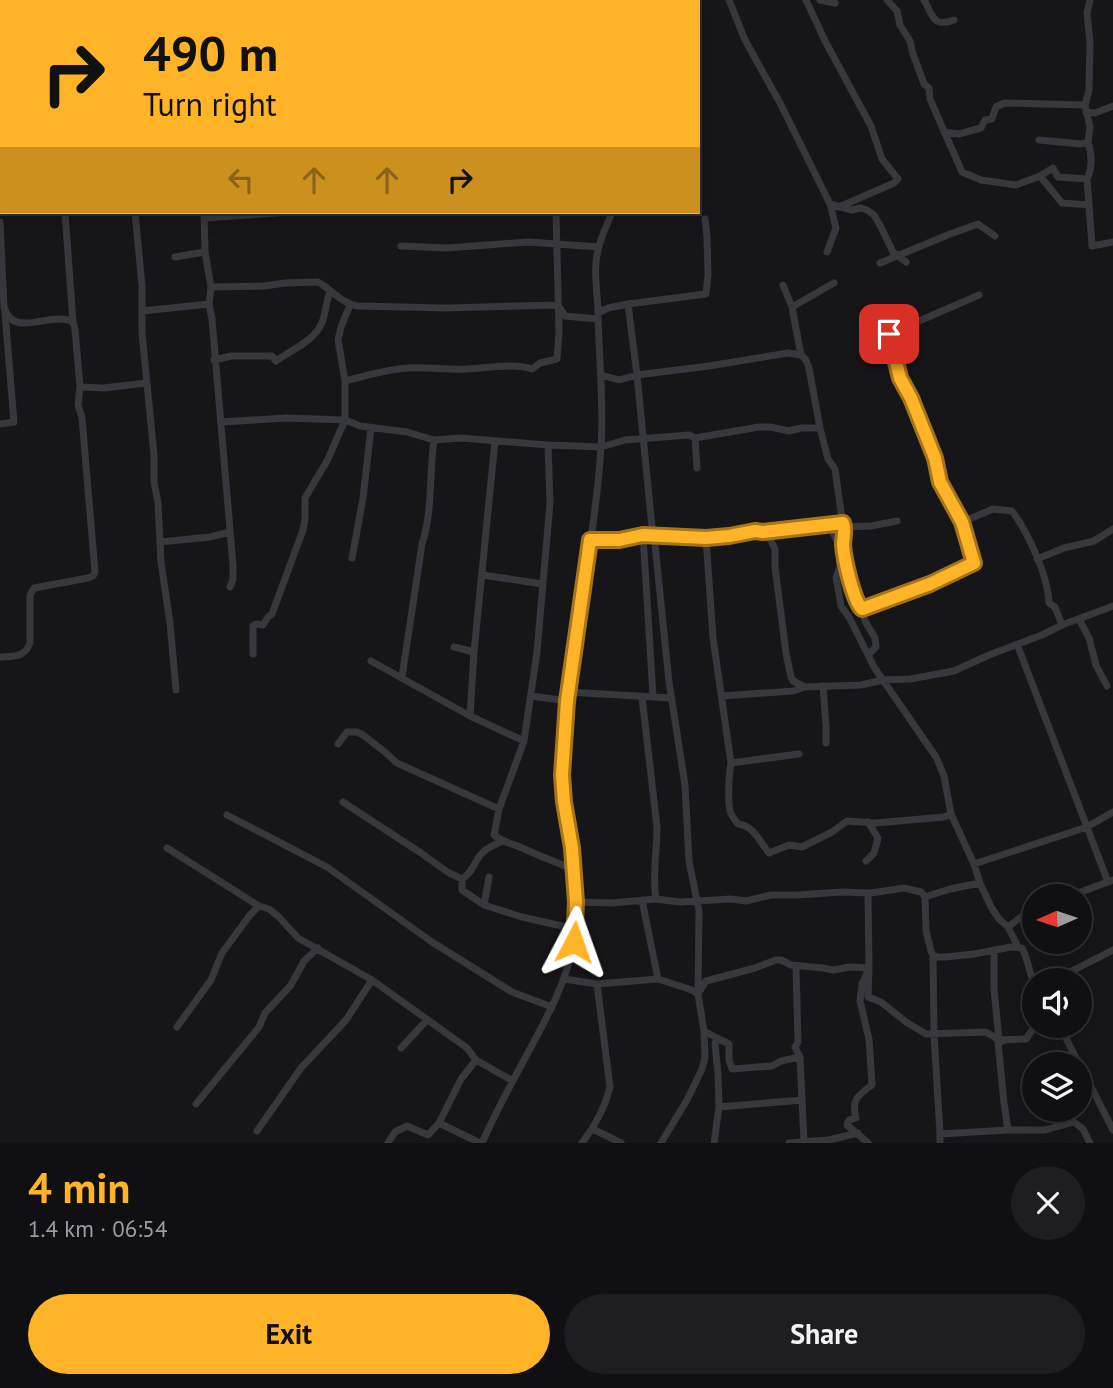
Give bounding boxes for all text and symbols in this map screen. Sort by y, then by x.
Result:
text: 490 m [143,21,278,85]
icon: right [28,28,119,119]
text: Turn right [143,83,277,125]
icon: left [222,161,260,199]
icon: ahead [295,161,333,199]
icon: ahead [368,161,406,199]
icon: right [441,161,479,199]
pin [859,304,919,364]
icon: arrive [870,315,908,353]
north arrow [1022,884,1092,954]
map controls [1022,884,1092,1122]
position arrow [537,905,611,979]
button: sound [1022,968,1092,1038]
button: layers [1022,1052,1092,1122]
text: 4 min [28,1160,130,1215]
button: close [1011,1166,1085,1240]
text: 1.4 km · 06:54 [28,1214,167,1243]
button: Exit [28,1294,550,1374]
button: Share [564,1294,1085,1374]

